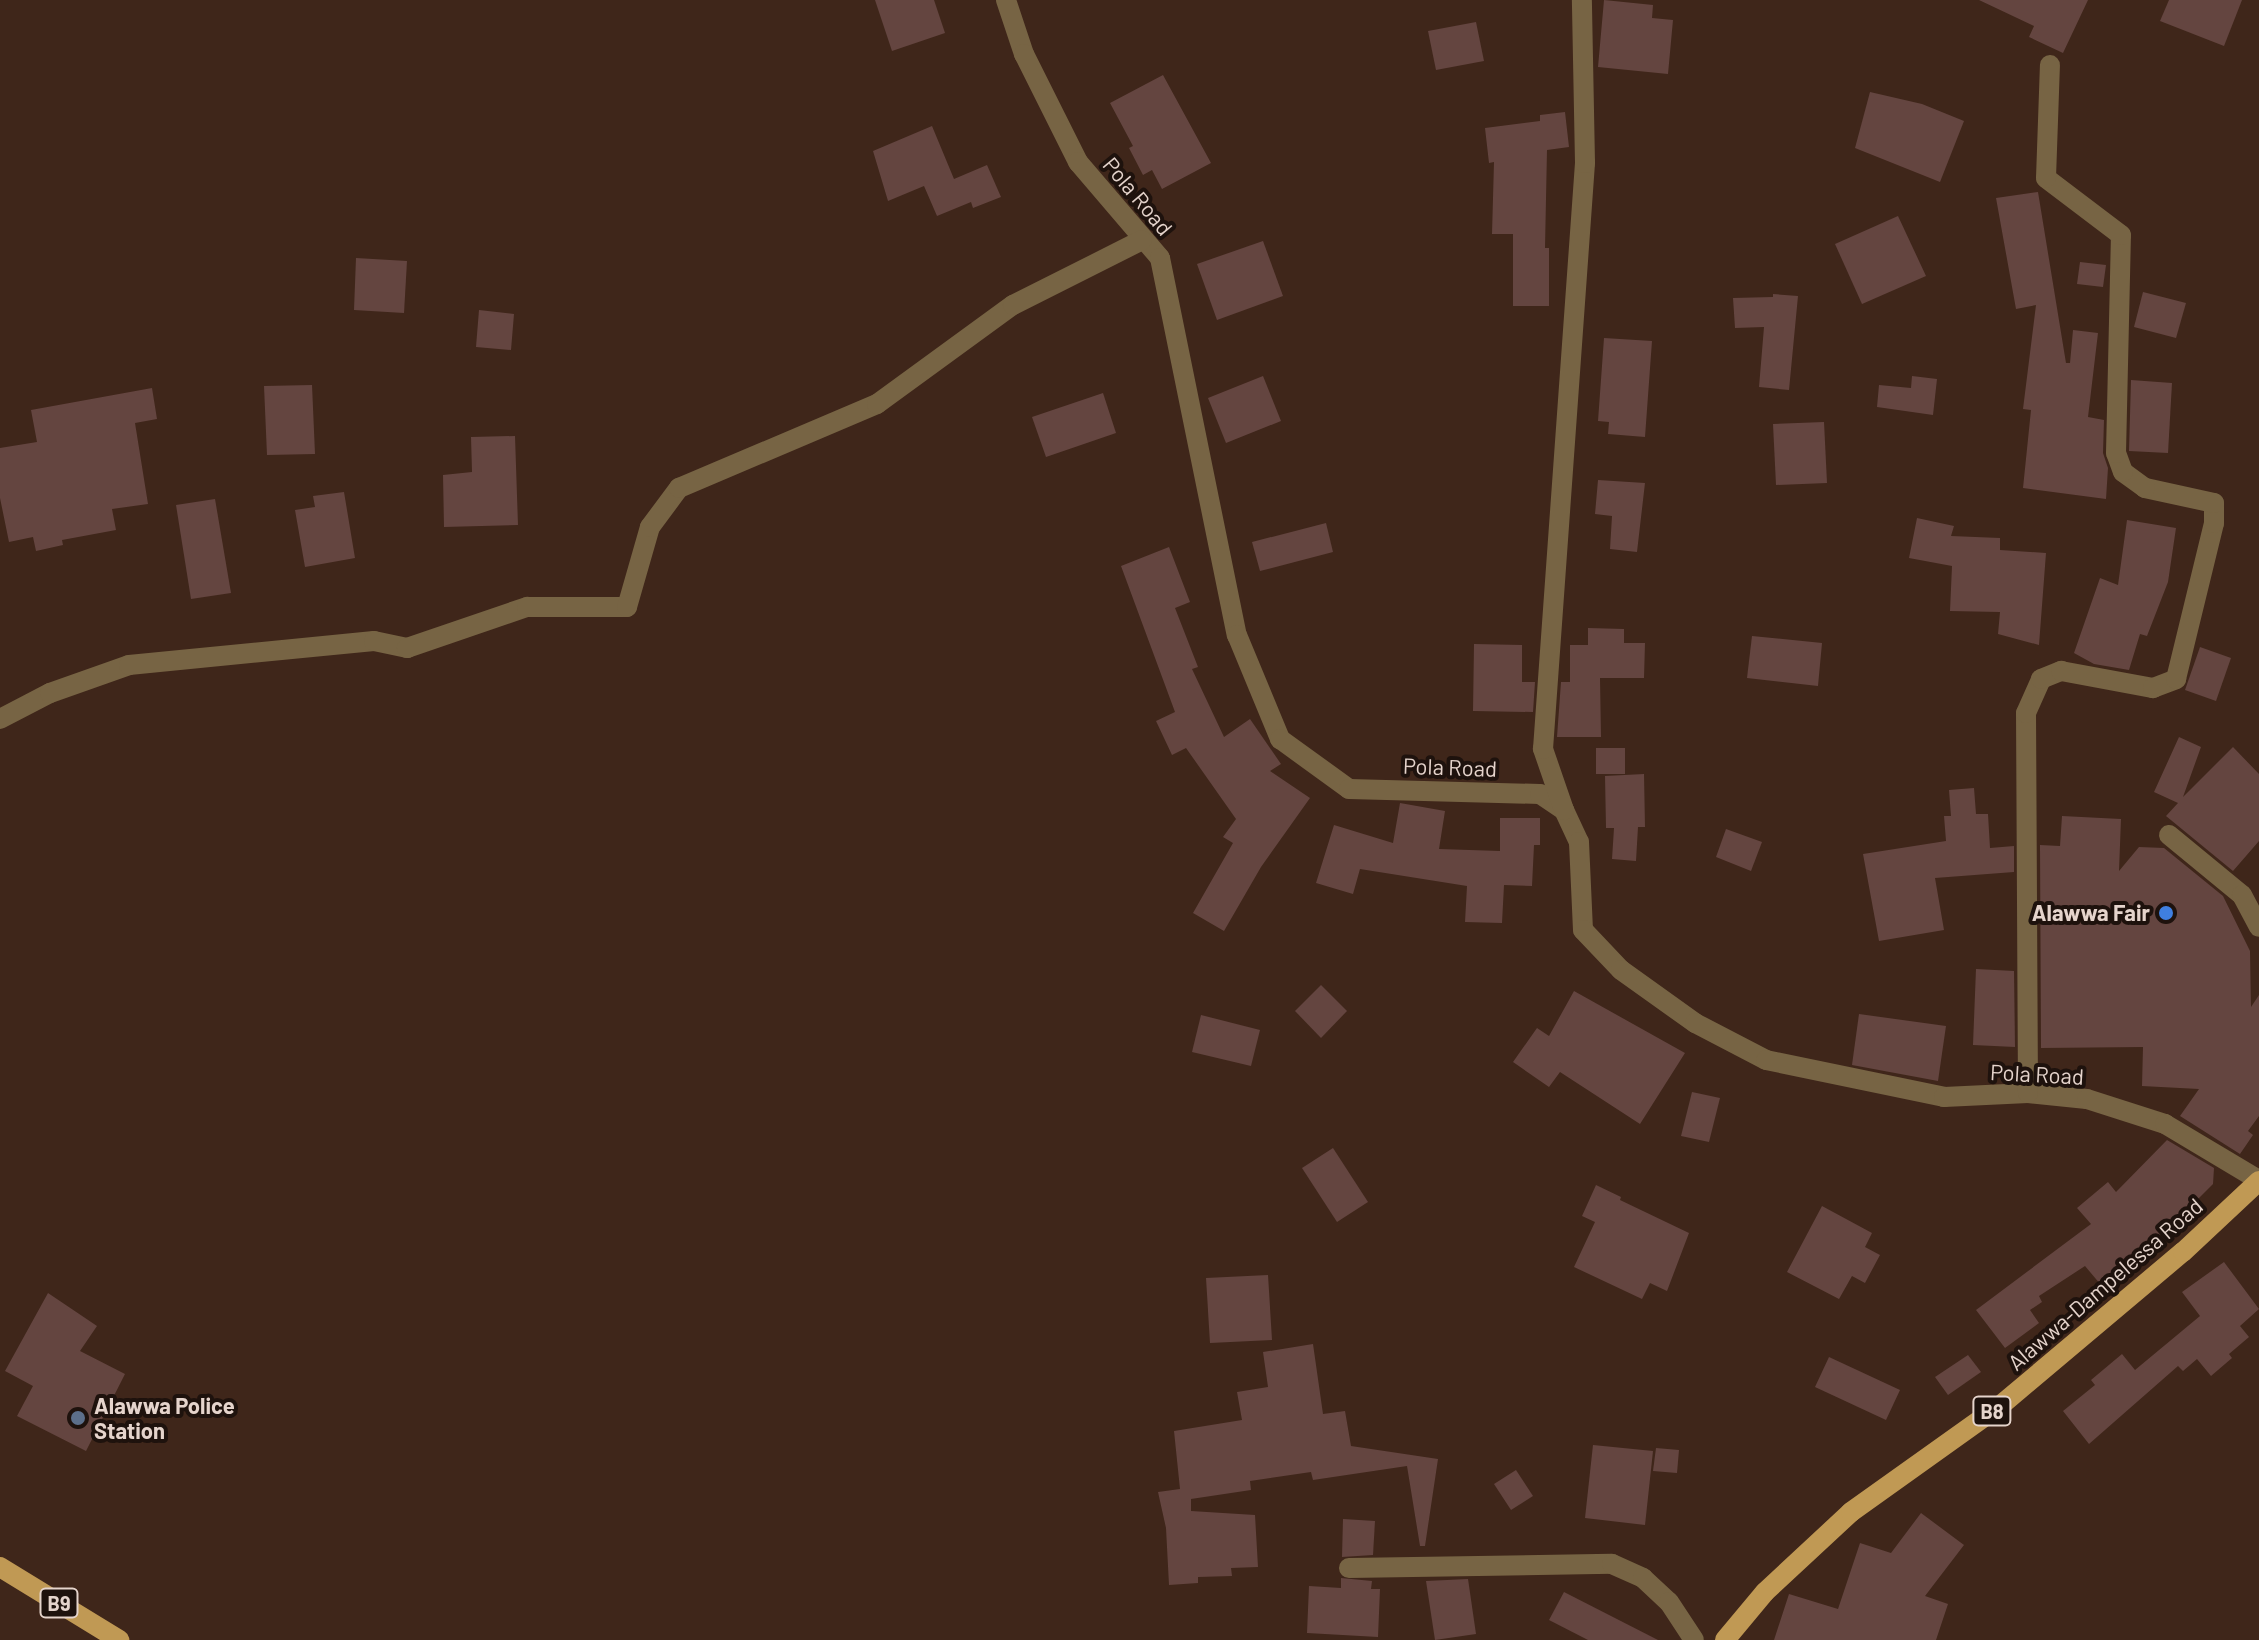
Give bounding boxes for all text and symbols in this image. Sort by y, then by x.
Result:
street label: Pola Road [1098,152,1178,240]
street label: Pola Road [1403,752,1497,782]
place label: Alawwa Fair [2032,900,2150,926]
marker: Alawwa Fair [2157,904,2175,922]
street label: Pola Road [1989,1058,2085,1090]
street label: Alawwa-Dampelessa Road [2002,1192,2208,1376]
place label: Alawwa Police Station [94,1392,235,1444]
road number: B8 [1972,1395,2012,1427]
marker: Alawwa Police Station [69,1409,87,1427]
road number: B9 [39,1587,79,1619]

